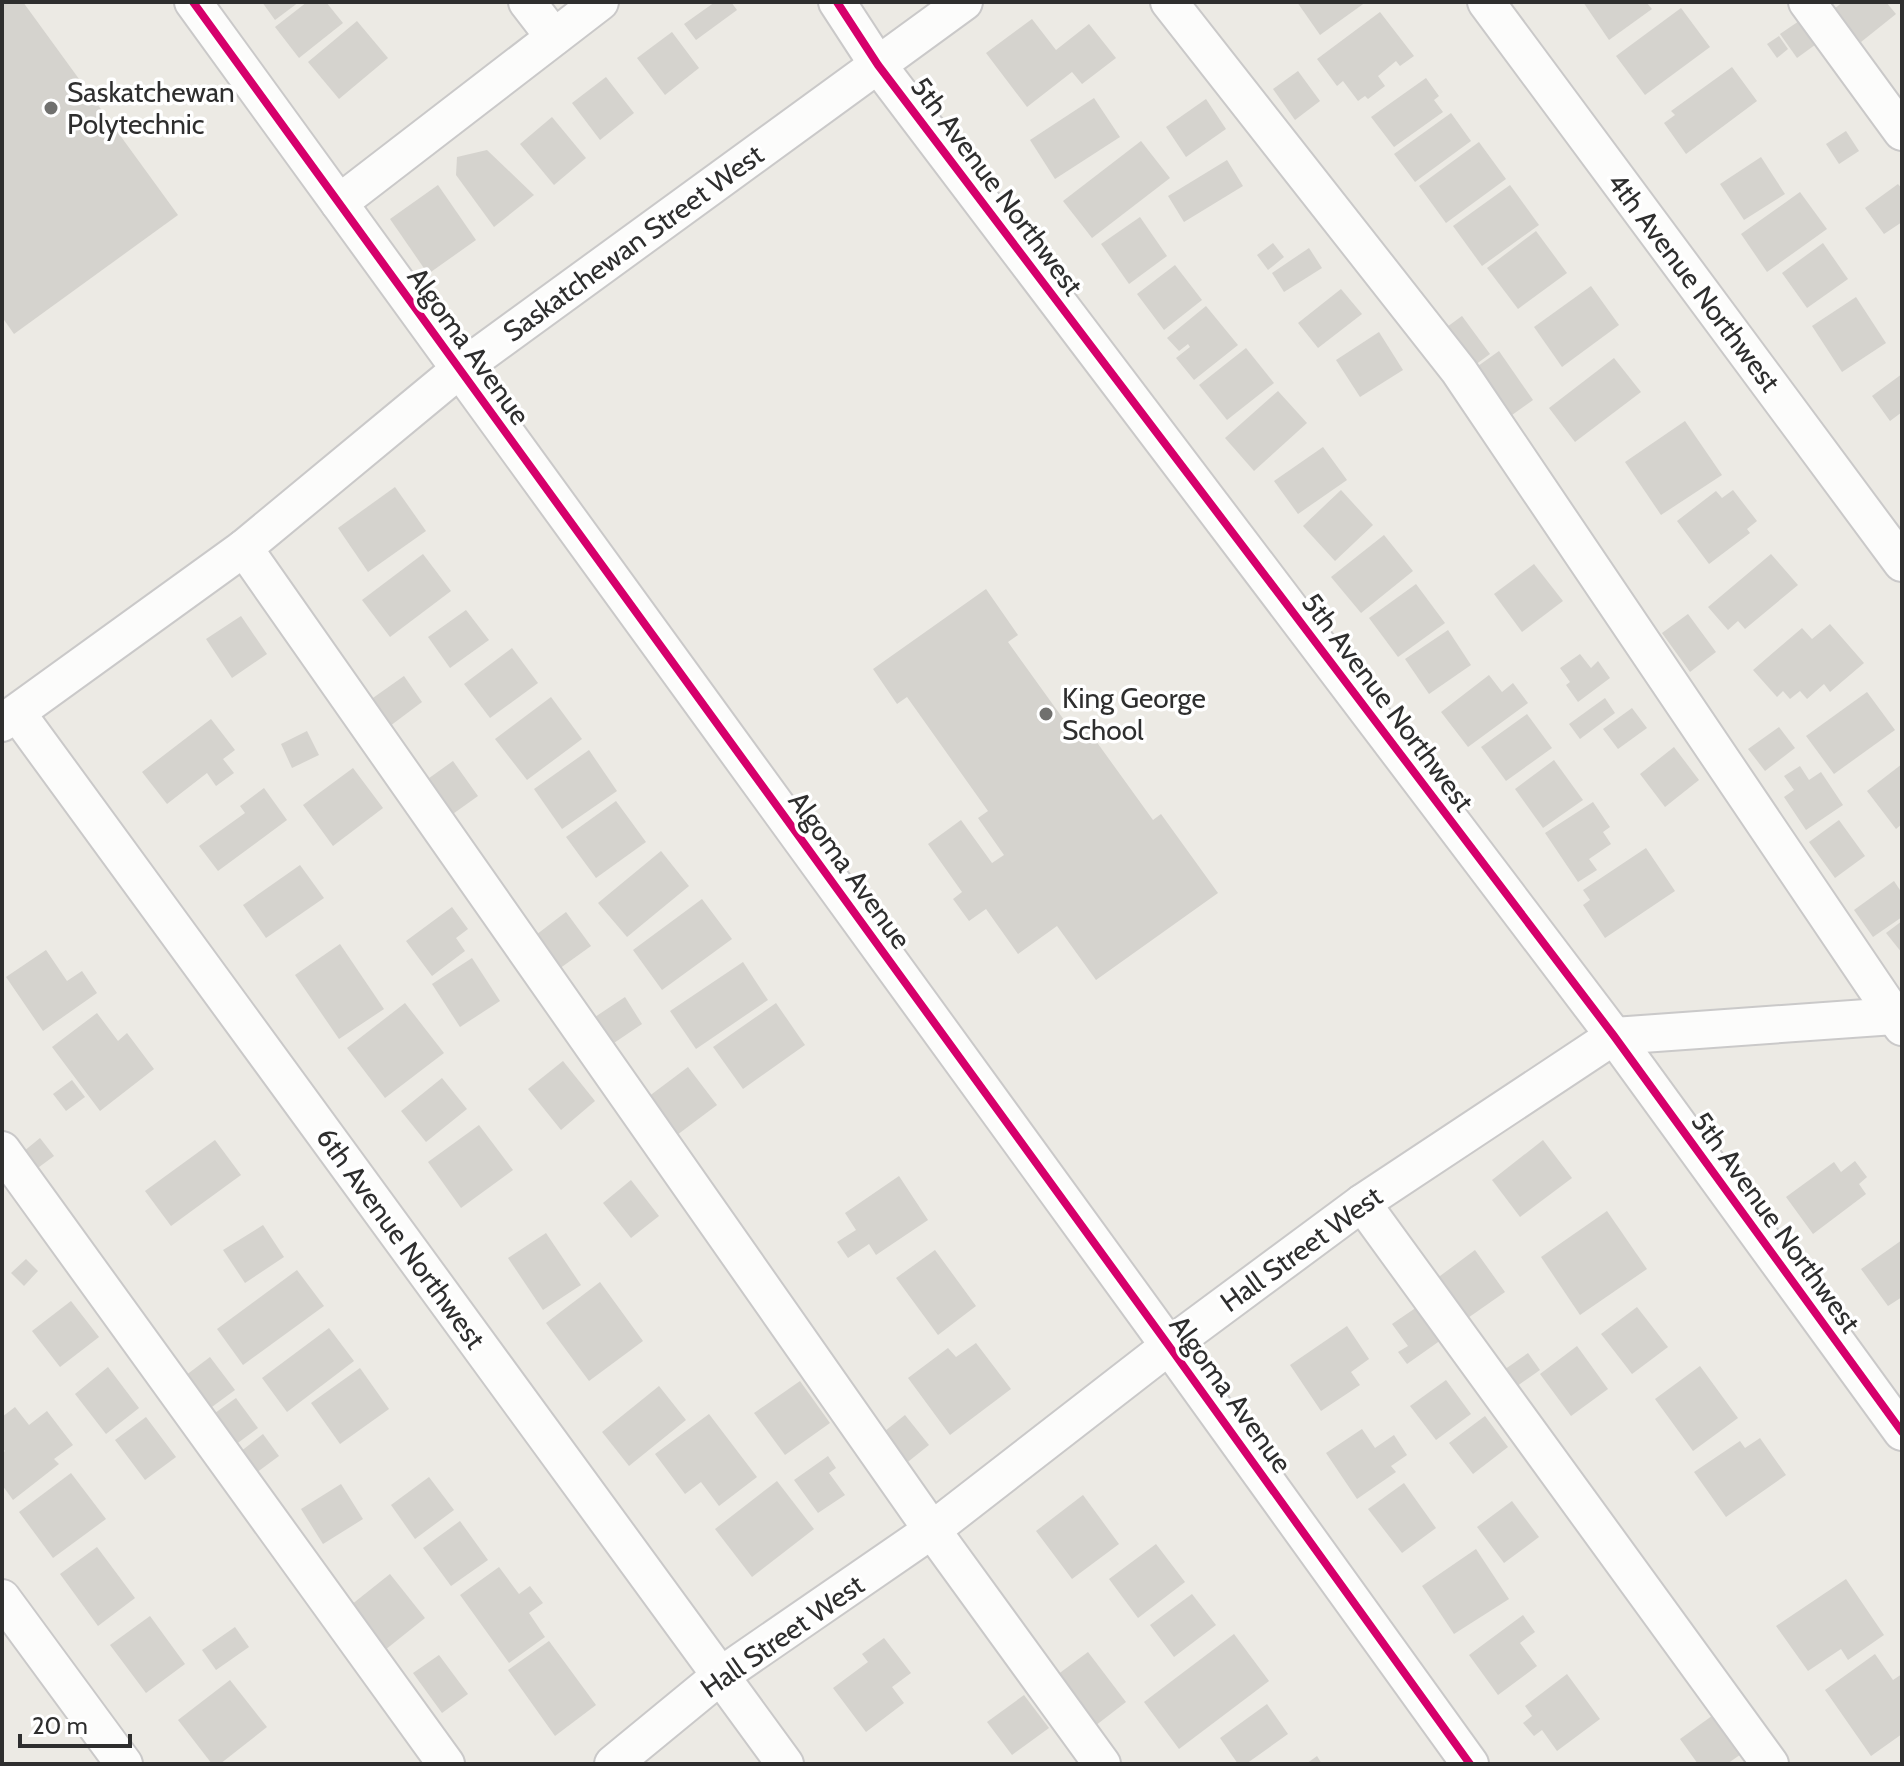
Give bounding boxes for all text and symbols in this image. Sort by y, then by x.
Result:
street label: 5th Avenue Northwest [904,70,1090,302]
place label: Saskatchewan Polytechnic [67,75,235,141]
marker: Saskatchewan Polytechnic [42,99,60,117]
street label: Saskatchewan Street West [496,137,770,349]
street label: 4th Avenue Northwest [1600,166,1788,398]
street label: Algoma Avenue [401,261,537,431]
street label: 5th Avenue Northwest [1295,586,1481,818]
place label: King George School [1062,681,1206,747]
marker: King George School [1037,705,1055,723]
street label: Algoma Avenue [782,785,918,955]
street label: 5th Avenue Northwest [1684,1105,1868,1339]
street label: 6th Avenue Northwest [309,1121,493,1355]
street label: Hall Street West [1214,1179,1388,1319]
street label: Algoma Avenue [1163,1309,1299,1479]
street label: Hall Street West [694,1567,870,1705]
scale bar [20,1698,130,1748]
text: 20 m [32,1711,88,1740]

